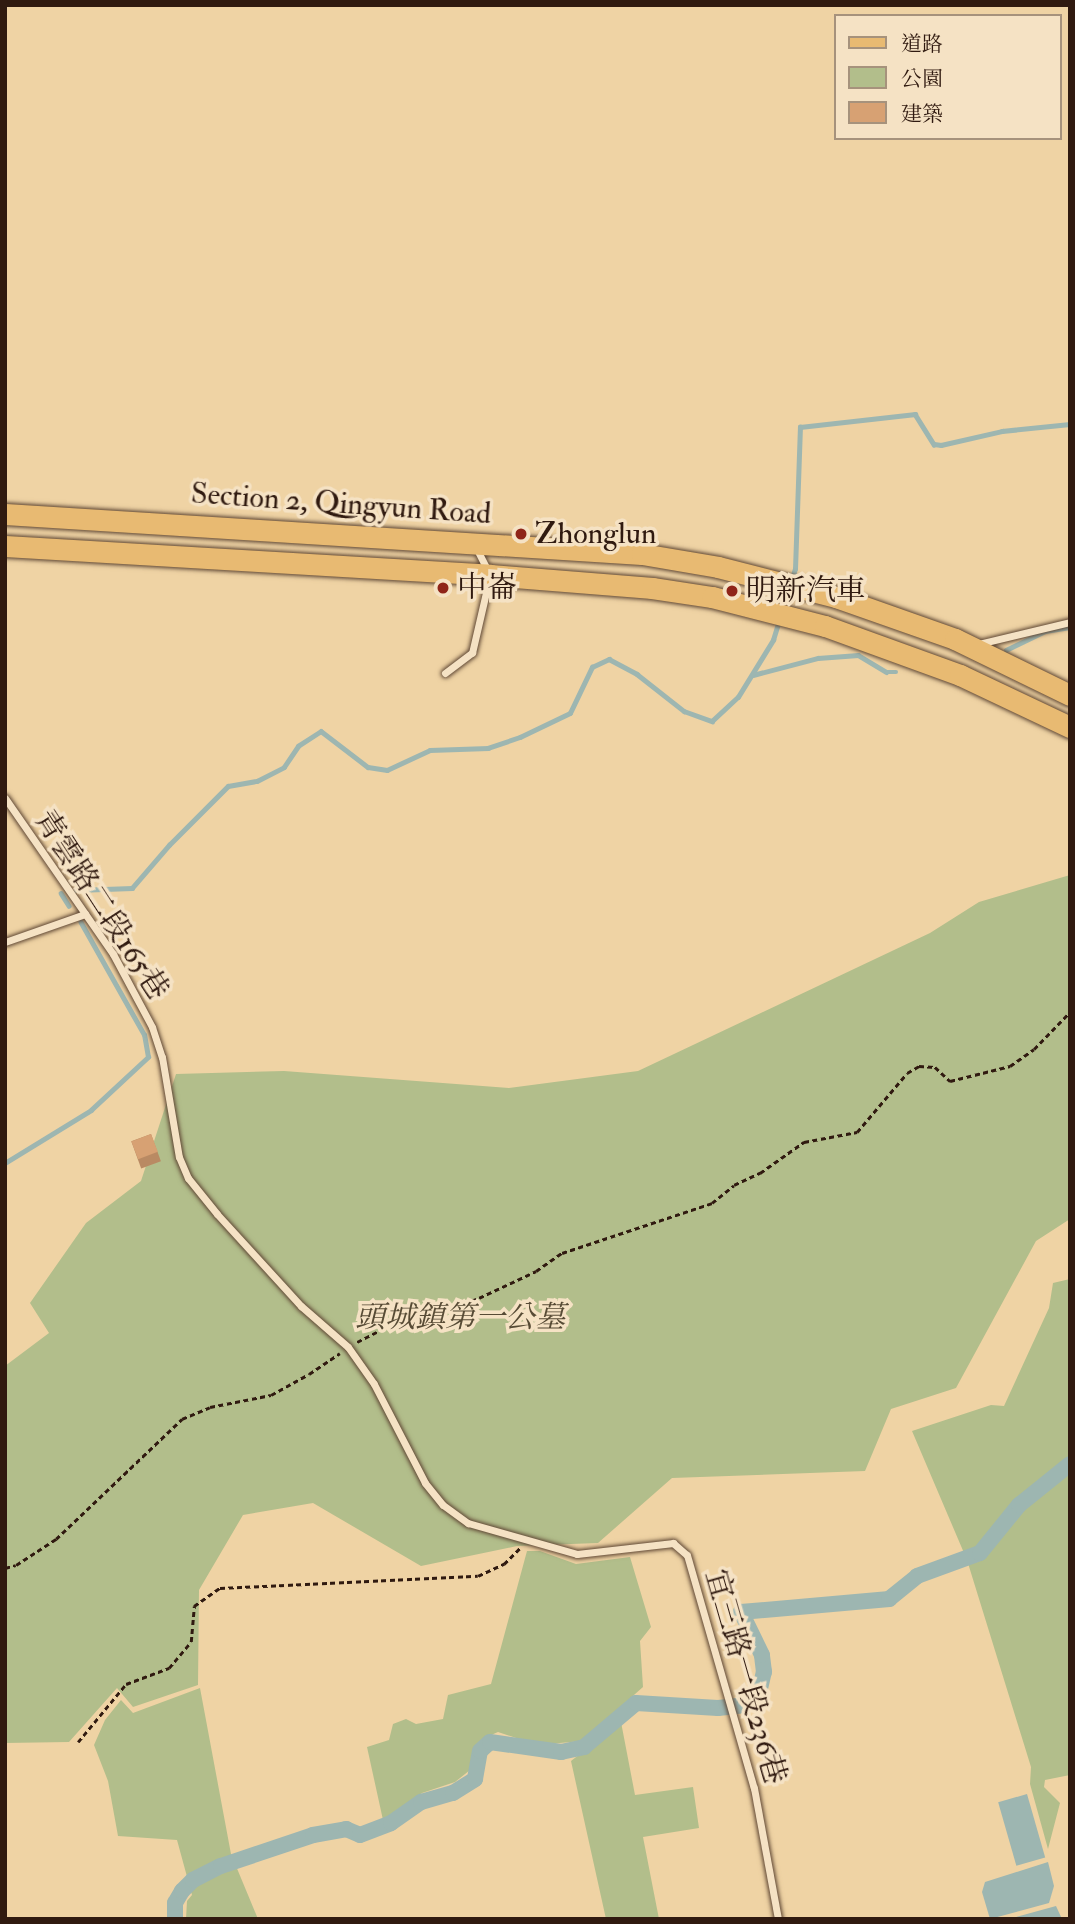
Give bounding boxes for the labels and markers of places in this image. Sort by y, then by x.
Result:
place label: Zhonglun [535,516,656,552]
marker: Zhonglun [513,526,529,542]
place label: 中崙 [457,570,517,606]
place label: 明新汽車 [746,573,866,609]
marker: 中崙 [435,580,451,596]
marker: 明新汽車 [724,583,740,599]

